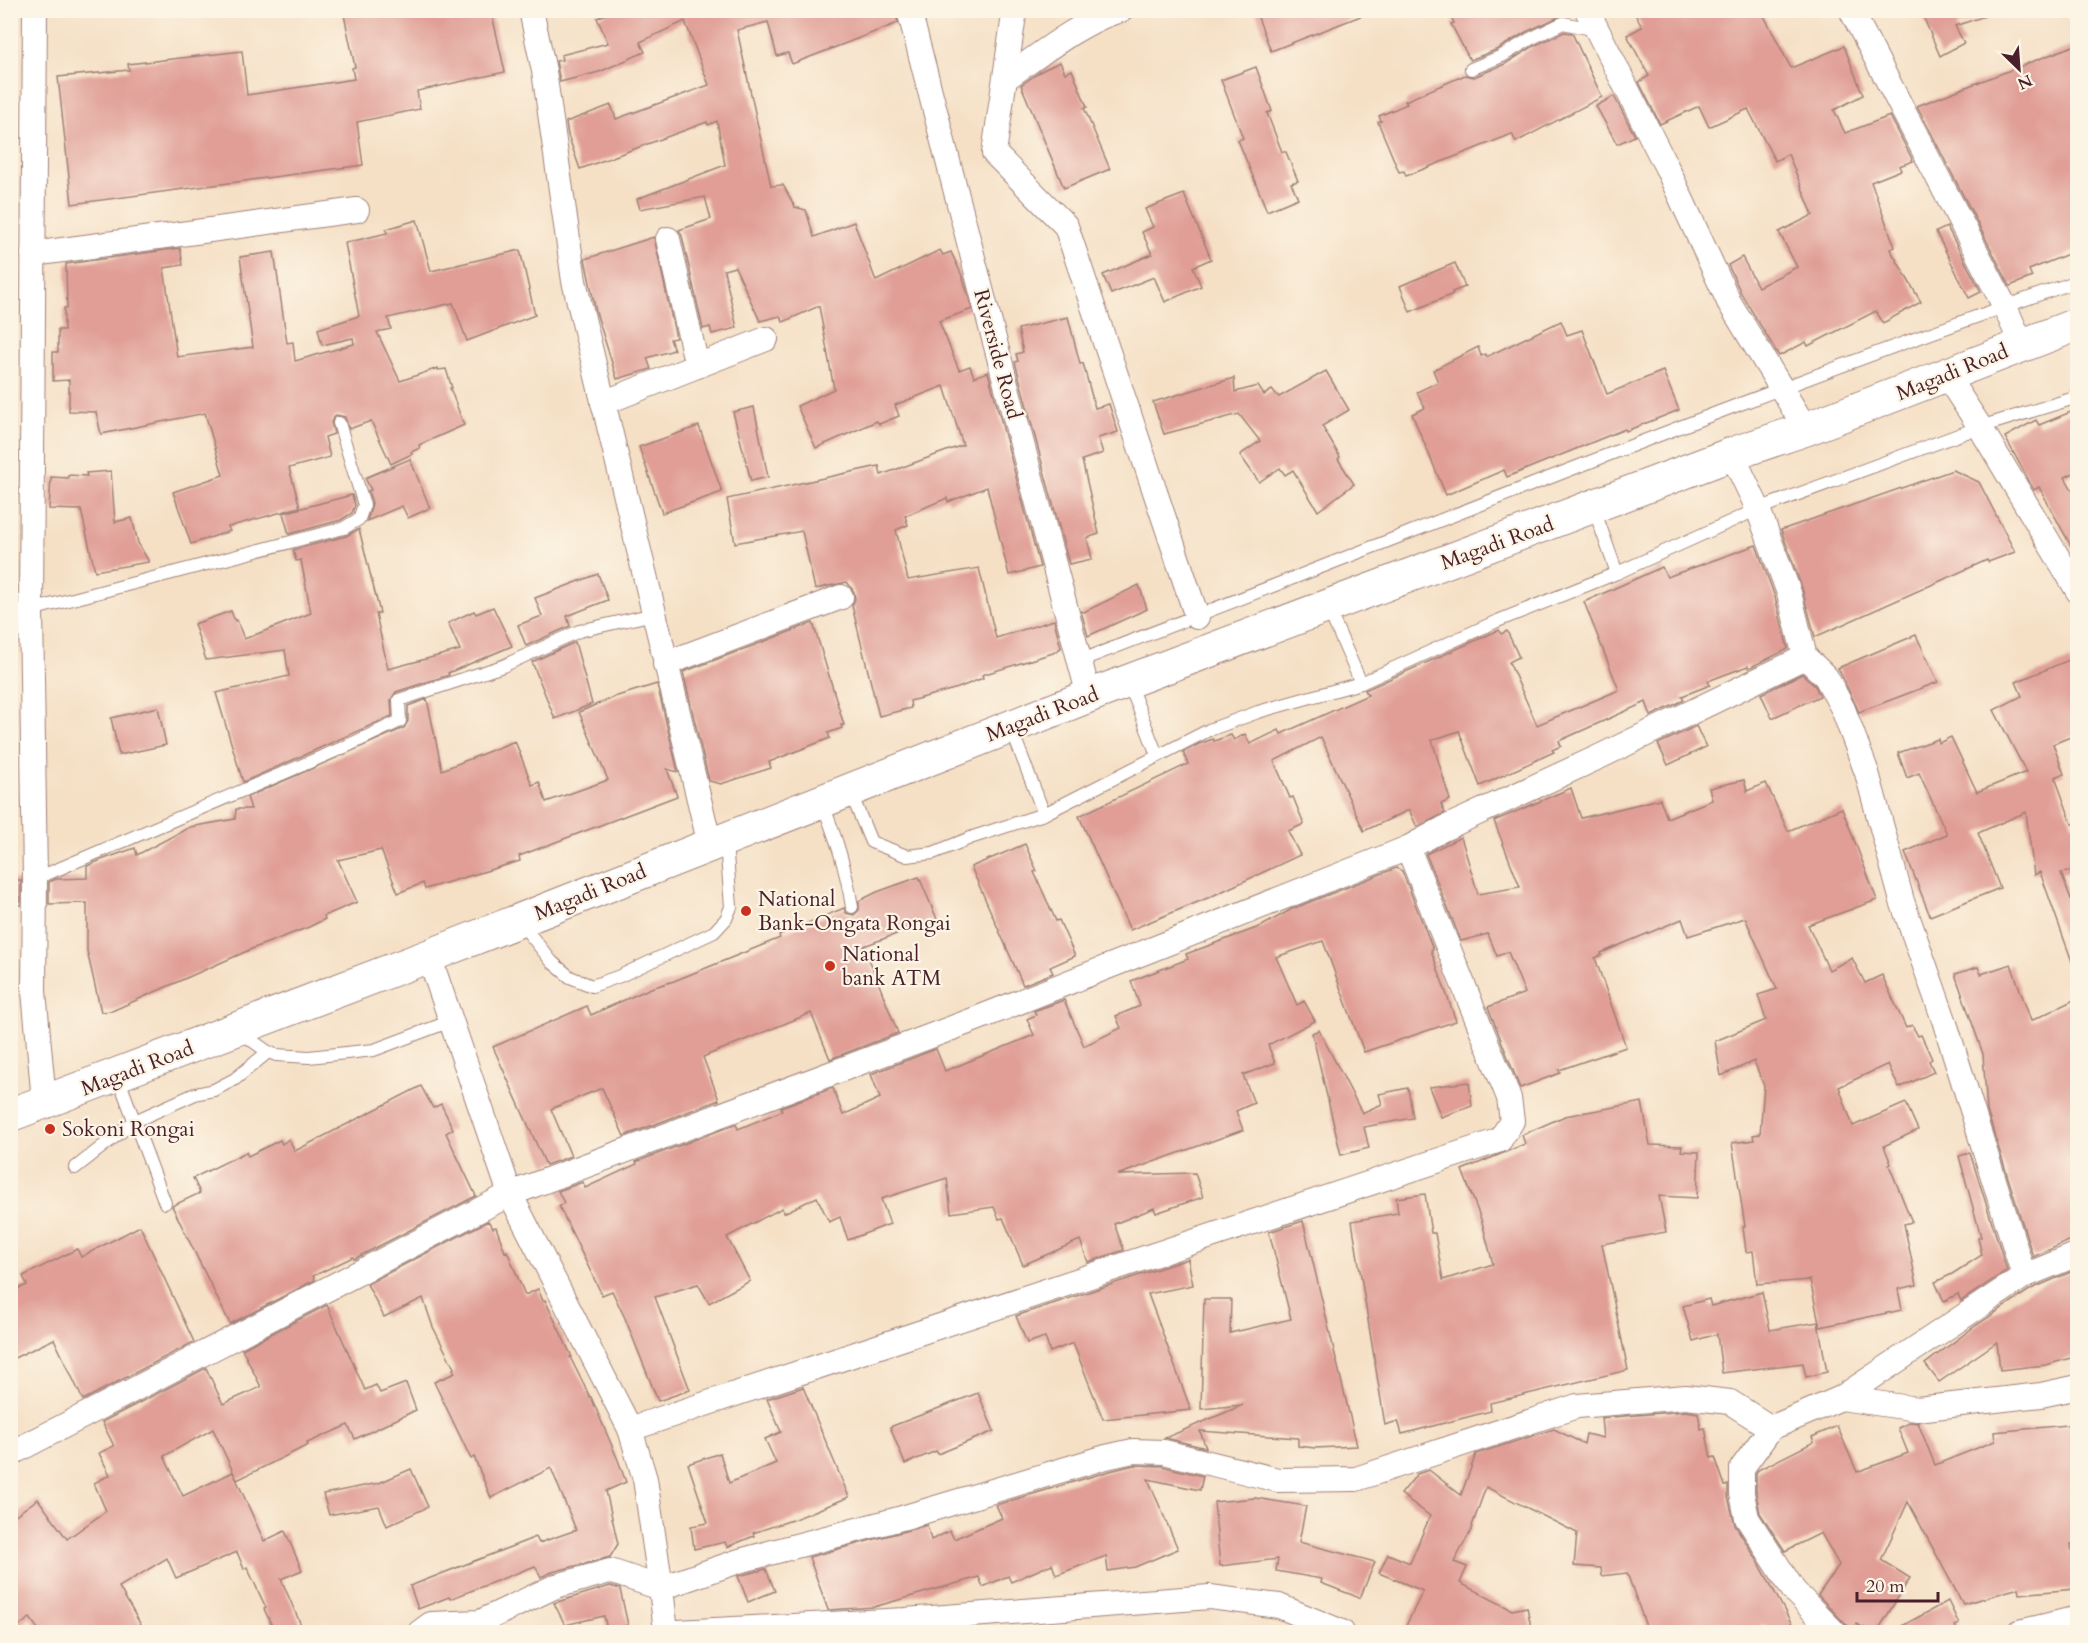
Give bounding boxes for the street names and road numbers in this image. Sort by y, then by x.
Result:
street label: Riverside Road [966,286,1029,422]
street label: Magadi Road [1892,337,2013,408]
street label: Magadi Road [1436,510,1558,577]
street label: Magadi Road [982,680,1103,749]
street label: Magadi Road [530,857,651,928]
street label: Magadi Road [77,1034,198,1103]

